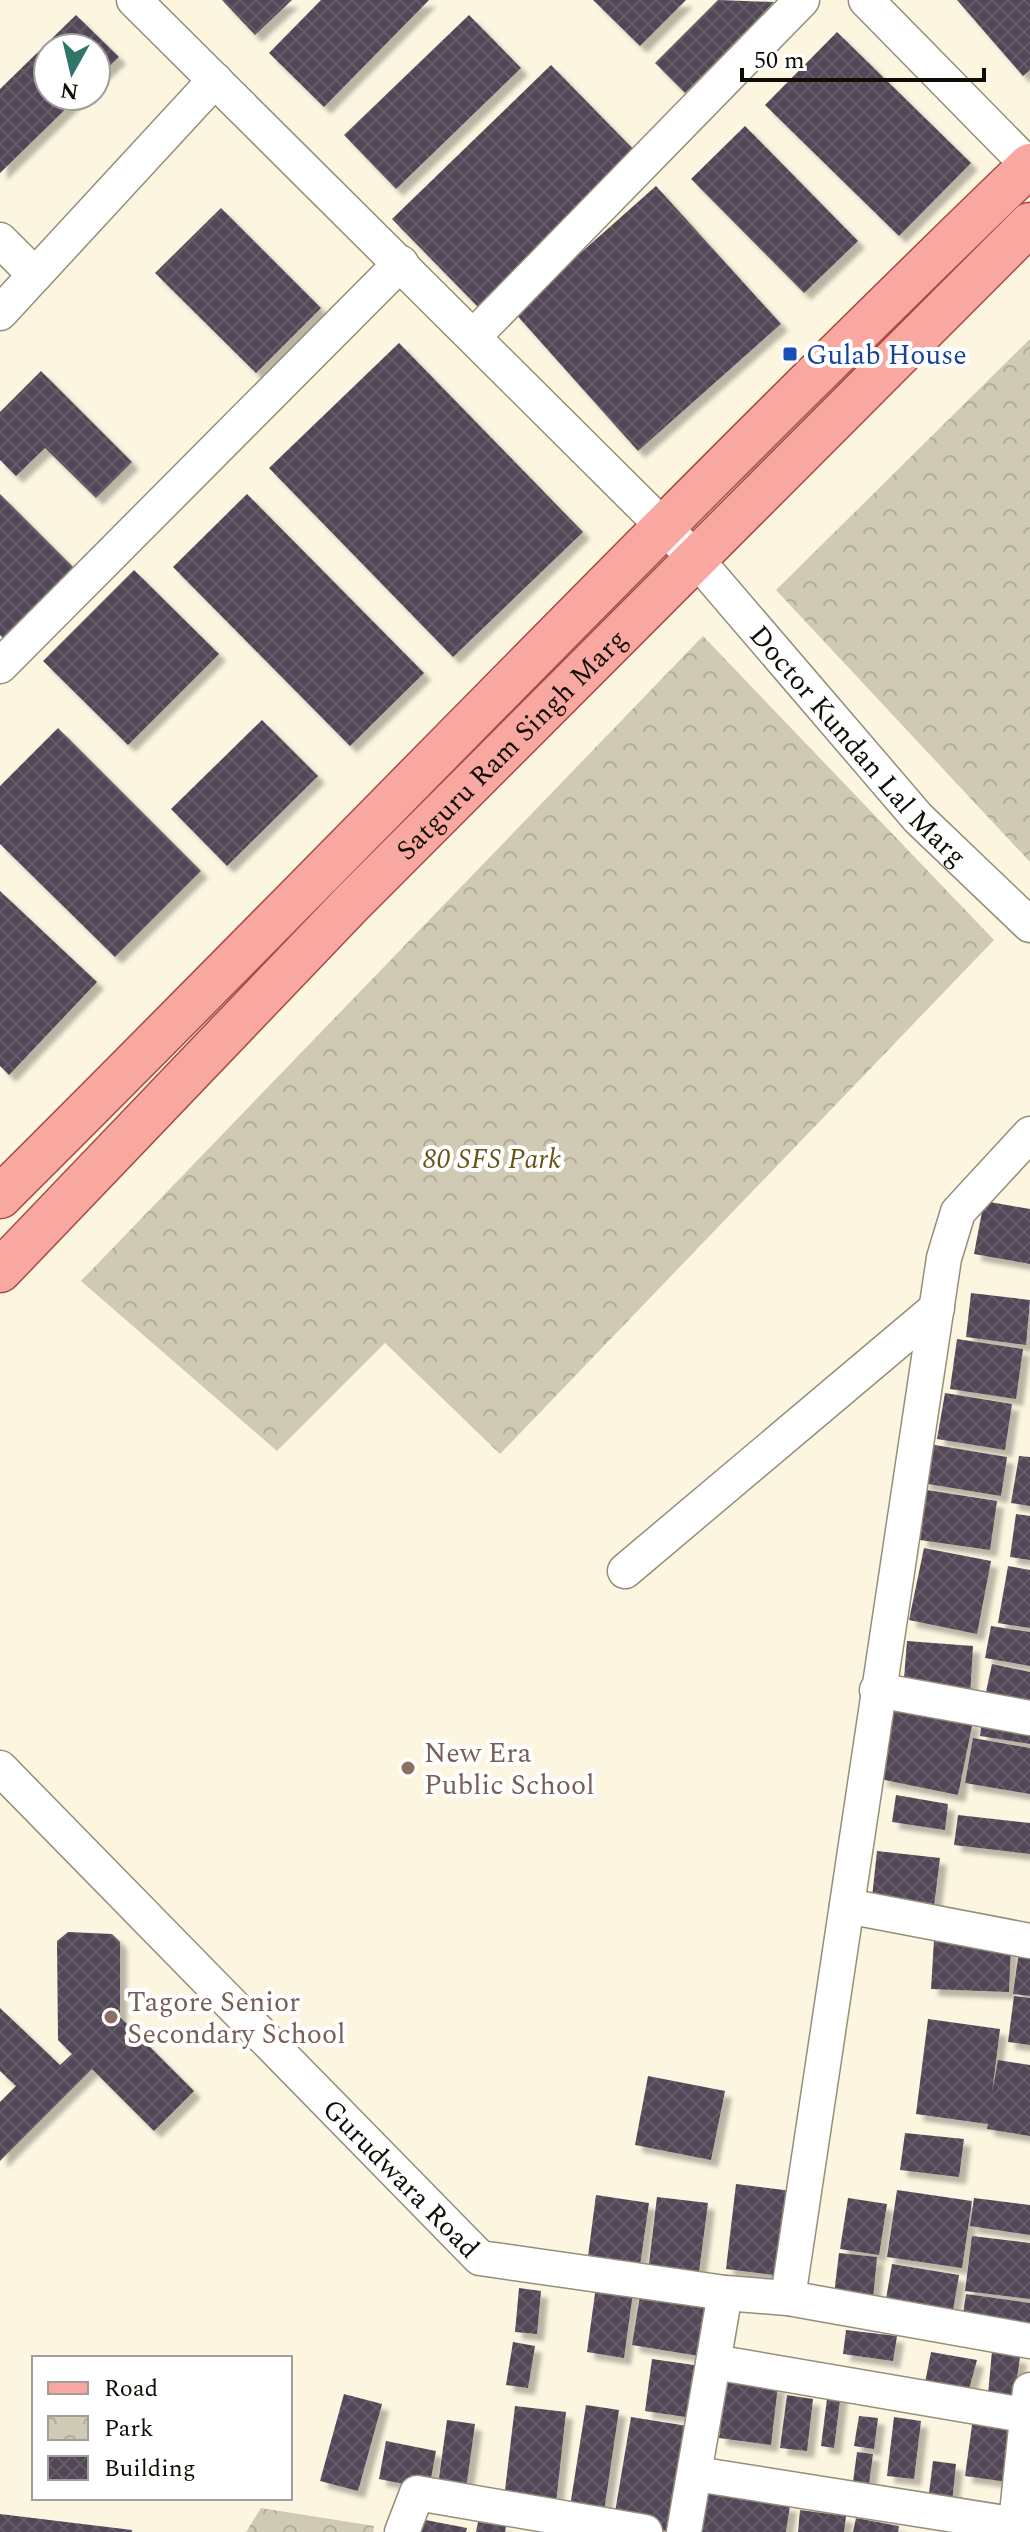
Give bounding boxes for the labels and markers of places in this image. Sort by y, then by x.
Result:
place label: Gulab House [806,334,967,377]
marker: Gulab House [781,345,799,363]
place label: New Era Public School [424,1732,594,1807]
marker: New Era Public School [399,1759,417,1777]
place label: Tagore Senior Secondary School [127,1981,345,2056]
marker: Tagore Senior Secondary School [102,2008,120,2026]

